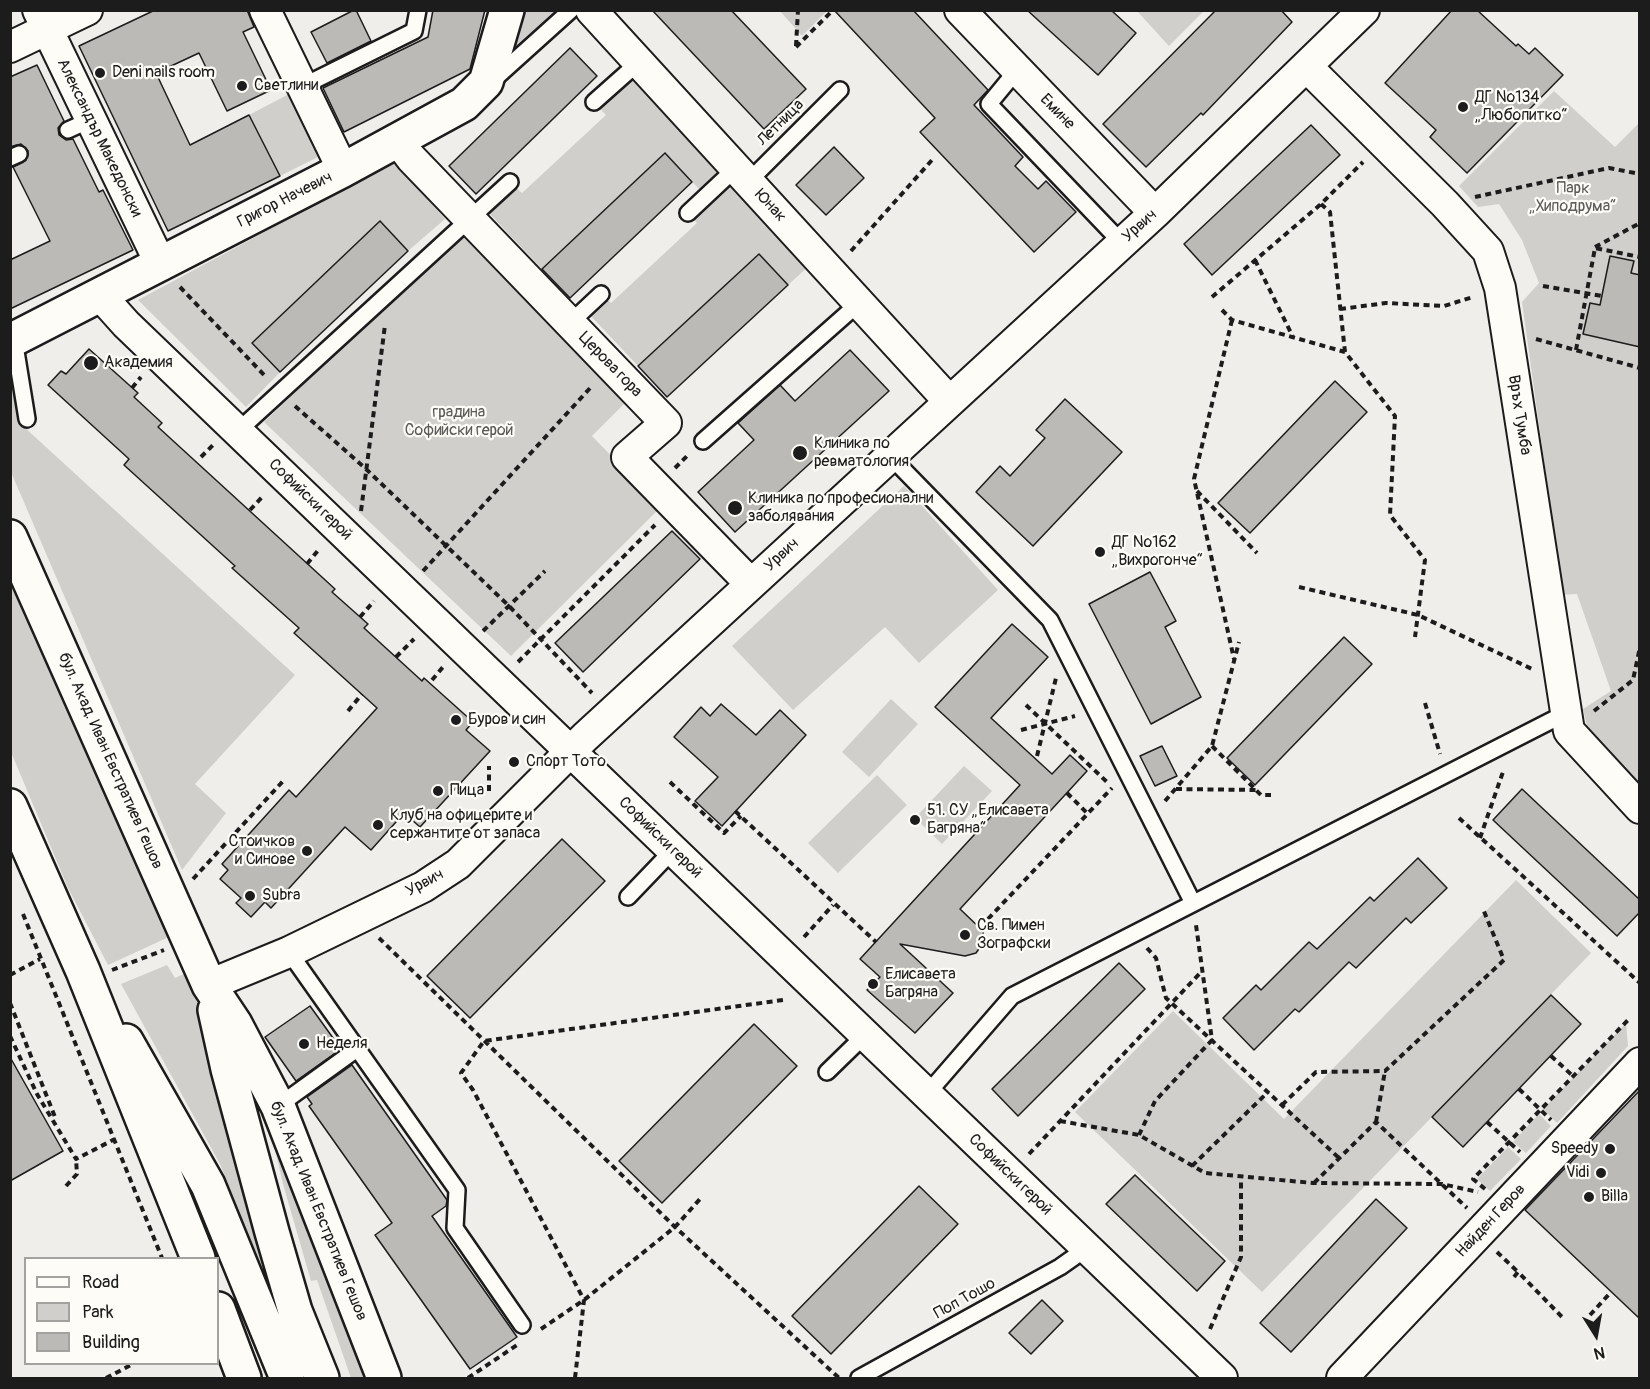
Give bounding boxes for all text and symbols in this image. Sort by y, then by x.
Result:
street label: Александър Македонски [52,56,146,220]
place label: Deni nails room [112,63,215,83]
marker: Deni nails room [93,66,107,80]
place label: Светлини [254,76,318,96]
marker: Светлини [235,79,249,93]
place label: ДГ №134 „Любопитко“ [1475,88,1568,126]
street label: Емине [1036,90,1078,134]
street label: Летница [754,96,808,150]
marker: ДГ №134 „Любопитко“ [1456,100,1470,114]
street label: Григор Начевич [234,168,336,232]
park label: Парк „Хиподрума“ [1529,179,1617,217]
street label: Юнак [750,186,790,226]
street label: Урвич [1119,205,1161,247]
street label: Церова гора [574,328,646,402]
place label: Академия [104,353,173,373]
marker: Академия [82,354,100,372]
street label: Връх Тумба [1503,374,1535,456]
park label: градина Софийски герой [405,403,513,441]
place label: Клиника по ревматология [814,434,909,472]
marker: Клиника по ревматология [791,444,809,462]
street label: Софийски герой [264,455,356,545]
place label: Клиника по професионални заболявания [748,489,933,527]
marker: Клиника по професионални заболявания [726,499,744,517]
place label: ДГ №162 „Вихрогонче“ [1112,533,1203,571]
street label: Урвич [761,534,803,576]
marker: ДГ №162 „Вихрогонче“ [1093,545,1107,559]
street label: бул. Акад. Иван Евстратиев Гешов [53,650,167,872]
place label: Буров и син [468,710,546,730]
marker: Буров и син [449,713,463,727]
place label: Спорт Тото [526,752,606,772]
marker: Спорт Тото [507,755,521,769]
place label: Пица [450,781,484,801]
marker: Пица [431,784,445,798]
street label: Софийски герой [614,793,706,883]
place label: 51. СУ „Елисавета Багряна“ [927,801,1049,839]
place label: Клуб на офицерите и сержантите от запаса [390,806,540,844]
marker: 51. СУ „Елисавета Багряна“ [908,813,922,827]
marker: Клуб на офицерите и сержантите от запаса [371,818,385,832]
place label: Стоичков и Синове [229,832,295,870]
marker: Стоичков и Синове [300,844,314,858]
street label: Урвич [403,865,447,901]
place label: Subra [262,886,300,906]
marker: Subra [243,889,257,903]
place label: Св. Пимен Зографски [977,916,1050,954]
marker: Св. Пимен Зографски [958,928,972,942]
place label: Елисавета Багряна [885,965,956,1003]
marker: Елисавета Багряна [866,977,880,991]
place label: Неделя [316,1034,367,1054]
marker: Неделя [297,1037,311,1051]
street label: бул. Акад. Иван Евстратиев Гешов [265,1098,371,1324]
street label: Софийски герой [964,1130,1056,1220]
place label: Speedy [1551,1139,1598,1159]
marker: Speedy [1603,1142,1617,1156]
place label: Vidi [1566,1163,1589,1183]
marker: Vidi [1594,1166,1608,1180]
street label: Найден Геров [1452,1180,1530,1262]
place label: Billa [1601,1187,1628,1207]
marker: Billa [1582,1190,1596,1204]
legend [24,1257,219,1365]
text: Road [82,1271,119,1294]
street label: Поп Тошо [931,1274,999,1324]
text: Park [82,1301,114,1324]
north arrow [1566,1305,1626,1365]
text: Building [82,1331,140,1354]
text: N [1592,1342,1607,1364]

